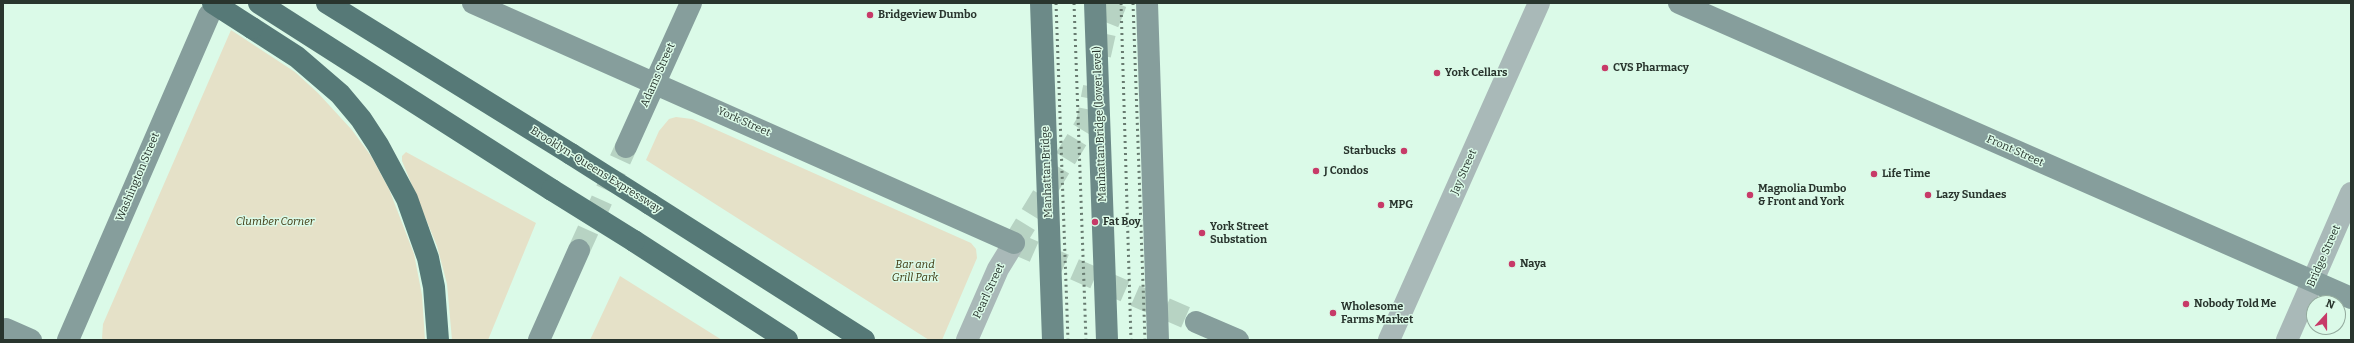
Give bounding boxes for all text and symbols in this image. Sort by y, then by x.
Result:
place label: Bridgeview Dumbo [878,8,977,22]
marker: Bridgeview Dumbo [865,10,875,20]
street label: Adams Street [638,41,678,109]
street label: Manhattan Bridge (lower level) [1091,46,1109,202]
place label: CVS Pharmacy [1613,61,1689,75]
marker: CVS Pharmacy [1600,63,1610,73]
place label: York Cellars [1445,66,1507,80]
marker: York Cellars [1432,68,1442,78]
street label: York Street [715,104,773,140]
street label: Brooklyn-Queens Expressway [528,124,664,216]
street label: Manhattan Bridge [1039,126,1055,218]
street label: Washington Street [113,131,163,223]
street label: Front Street [1984,133,2046,169]
place label: Starbucks [1343,144,1396,158]
marker: Starbucks [1399,146,1409,156]
street label: Jay Street [1448,147,1480,197]
place label: J Condos [1324,164,1368,178]
marker: J Condos [1311,166,1321,176]
place label: Life Time [1882,167,1930,181]
marker: Life Time [1869,169,1879,179]
place label: Magnolia Dumbo & Front and York [1758,182,1846,208]
place label: Lazy Sundaes [1936,188,2006,202]
marker: Magnolia Dumbo & Front and York [1745,190,1755,200]
marker: Lazy Sundaes [1923,190,1933,200]
place label: MPG [1389,198,1413,212]
marker: MPG [1376,200,1386,210]
park label: Clumber Corner [236,215,314,229]
place label: Fat Boy [1103,215,1141,229]
marker: Fat Boy [1090,217,1100,227]
place label: York Street Substation [1210,220,1269,246]
street label: Bridge Street [2304,223,2344,289]
marker: York Street Substation [1197,228,1207,238]
place label: Naya [1520,257,1546,271]
park label: Bar and Grill Park [892,258,938,284]
marker: Naya [1507,259,1517,269]
street label: Pearl Street [970,261,1008,321]
north arrow [2306,295,2346,335]
place label: Nobody Told Me [2194,297,2276,311]
text: N [2324,297,2336,312]
marker: Nobody Told Me [2181,299,2191,309]
place label: Wholesome Farms Market [1341,300,1413,326]
marker: Wholesome Farms Market [1328,308,1338,318]

